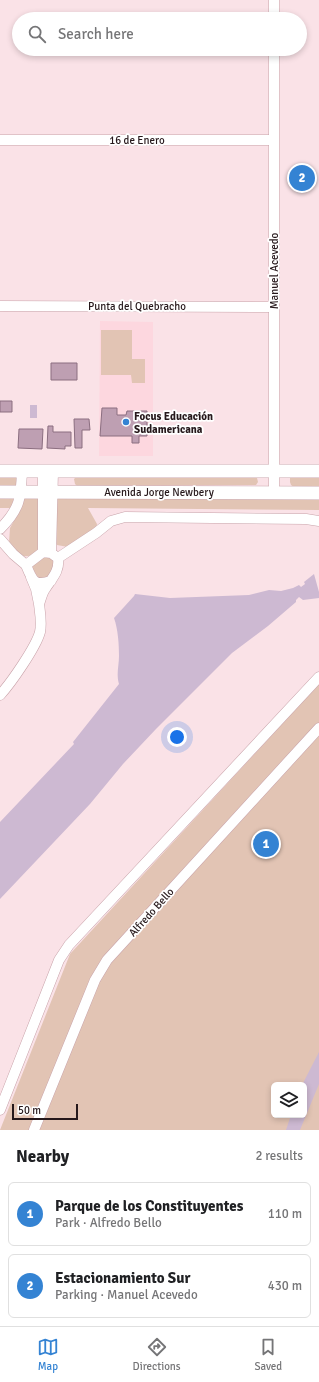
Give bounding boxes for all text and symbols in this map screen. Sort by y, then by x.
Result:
search box [12,12,307,56]
icon: search [26,23,48,45]
text: Search here [58,25,134,43]
street label: 16 de Enero [109,134,165,147]
pin: 2 [289,163,315,193]
street label: Manuel Acevedo [268,232,281,309]
street label: Punta del Quebracho [88,300,186,313]
place label: Focus Educación Sudamericana [134,410,213,436]
marker: Focus Educación Sudamericana [121,417,131,427]
street label: Avenida Jorge Newbery [104,486,215,499]
your location [167,727,187,747]
pin: 1 [253,829,279,859]
street label: Alfredo Bello [126,885,177,939]
map controls [271,1082,307,1118]
button: layers [271,1082,307,1118]
scale bar [12,1102,78,1121]
text: 50 m [18,1104,41,1117]
text: Nearby [16,1146,69,1167]
text: 2 results [255,1148,303,1164]
text: Parque de los Constituyentes [55,1197,243,1215]
text: 1 [26,1206,34,1222]
text: 110 m [268,1206,302,1222]
text: Park · Alfredo Bello [55,1215,162,1231]
text: Estacionamiento Sur [55,1269,190,1287]
text: 2 [26,1278,34,1294]
text: 430 m [268,1278,302,1294]
text: Parking · Manuel Acevedo [55,1287,198,1303]
tab: Map [37,1336,59,1373]
tab: Directions [133,1336,181,1373]
tab: Saved [254,1336,282,1373]

